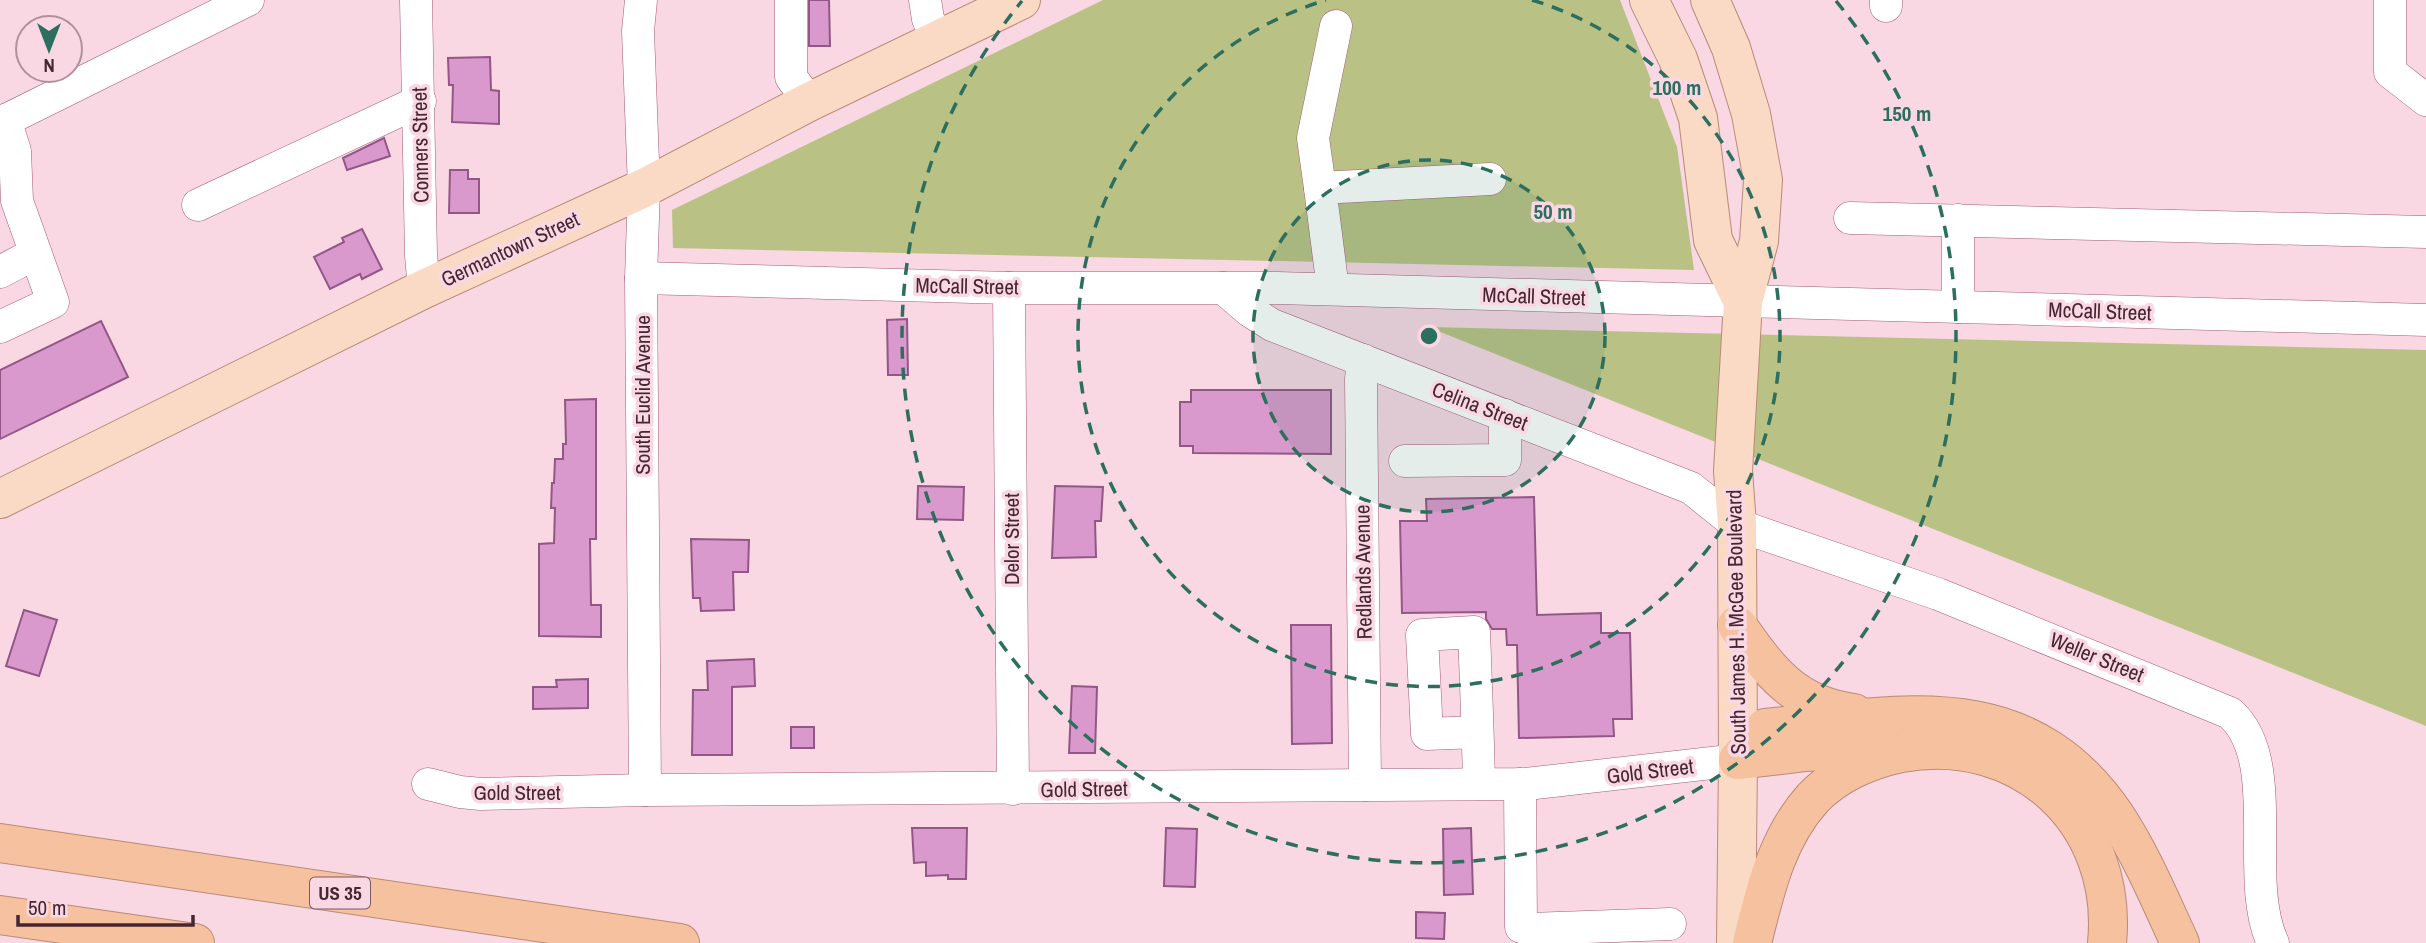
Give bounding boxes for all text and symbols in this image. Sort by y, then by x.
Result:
north arrow [14,14,84,84]
text: N [43,53,55,79]
text: 100 m [1653,73,1701,102]
street label: Conners Street [404,87,436,203]
text: 150 m [1883,99,1931,128]
text: 50 m [1533,197,1573,226]
street label: Germantown Street [436,204,584,294]
street label: McCall Street [915,271,1019,301]
street label: McCall Street [1482,280,1586,312]
street label: McCall Street [2048,295,2152,327]
street label: South Euclid Avenue [628,315,657,475]
centre of rings [1417,324,1441,348]
street label: Celina Street [1428,374,1532,438]
street label: South James H. McGee Boulevard [1719,489,1753,755]
street label: Delor Street [997,493,1026,585]
street label: Redlands Avenue [1347,504,1379,640]
street label: Weller Street [2046,625,2149,689]
street label: Gold Street [1605,751,1695,791]
street label: Gold Street [1040,774,1128,804]
street label: Gold Street [473,778,561,807]
road number: US 35 [310,878,370,908]
scale bar [18,884,192,928]
text: 50 m [28,893,66,922]

